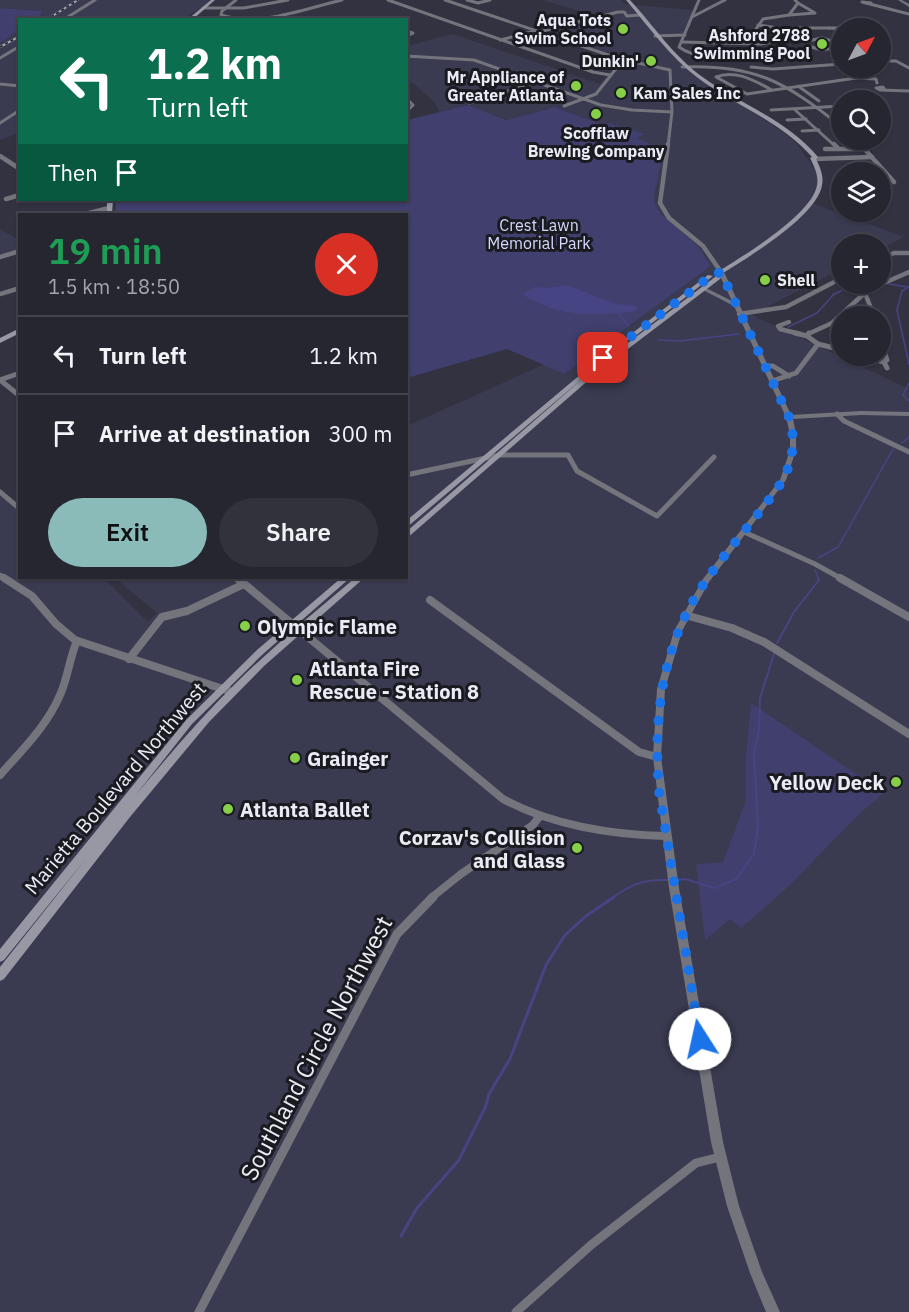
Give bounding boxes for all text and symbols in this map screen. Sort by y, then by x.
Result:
place label: Aqua Tots Swim School [514,10,611,48]
north arrow [831,18,891,78]
map controls [831,18,891,366]
marker: Aqua Tots Swim School [616,22,630,36]
place label: Ashford 2788 Swimming Pool [694,25,810,63]
text: 1.2 km [147,36,282,91]
marker: Ashford 2788 Swimming Pool [815,37,829,51]
icon: left [48,42,126,120]
place label: Dunkin' [581,51,639,71]
marker: Dunkin' [644,54,658,68]
place label: Mr Appliance of Greater Atlanta [447,67,564,105]
marker: Mr Appliance of Greater Atlanta [569,79,583,93]
place label: Kam Sales Inc [633,83,741,103]
marker: Kam Sales Inc [614,86,628,100]
text: Turn left [147,89,248,124]
button: search [831,90,891,150]
marker: Scofflaw Brewing Company [589,107,603,121]
place label: Scofflaw Brewing Company [528,123,665,161]
icon: arrive [110,156,143,189]
text: Then [48,158,98,187]
button: layers [831,162,891,222]
park label: Crest Lawn Memorial Park [487,215,591,253]
text: 19 min [48,227,163,274]
button: close [315,233,378,296]
button: + [831,234,891,294]
place label: Shell [777,270,815,290]
text: 1.5 km · 18:50 [48,273,180,300]
marker: Shell [758,273,772,287]
button: − [831,306,891,366]
pin [577,332,628,383]
icon: left [48,339,81,372]
text: Turn left [99,341,187,370]
text: 1.2 km [310,341,378,370]
icon: arrive [586,341,619,374]
icon: arrive [48,417,81,450]
text: Arrive at destination [99,419,310,448]
text: 300 m [328,419,392,448]
button: Exit [48,498,207,567]
button: Share [219,498,378,567]
place label: Olympic Flame [257,613,397,640]
marker: Olympic Flame [238,619,252,633]
place label: Atlanta Fire Rescue - Station 8 [309,655,479,705]
marker: Atlanta Fire Rescue - Station 8 [290,673,304,687]
street label: Marietta Boulevard Northwest [18,676,212,900]
place label: Grainger [307,745,388,772]
marker: Grainger [288,751,302,765]
place label: Yellow Deck [769,769,884,796]
marker: Yellow Deck [889,775,903,789]
place label: Atlanta Ballet [240,796,370,823]
marker: Atlanta Ballet [221,802,235,816]
place label: Corzav's Collision and Glass [399,824,565,874]
marker: Corzav's Collision and Glass [570,841,584,855]
street label: Southland Circle Northwest [233,910,399,1186]
position arrow [668,1007,732,1071]

